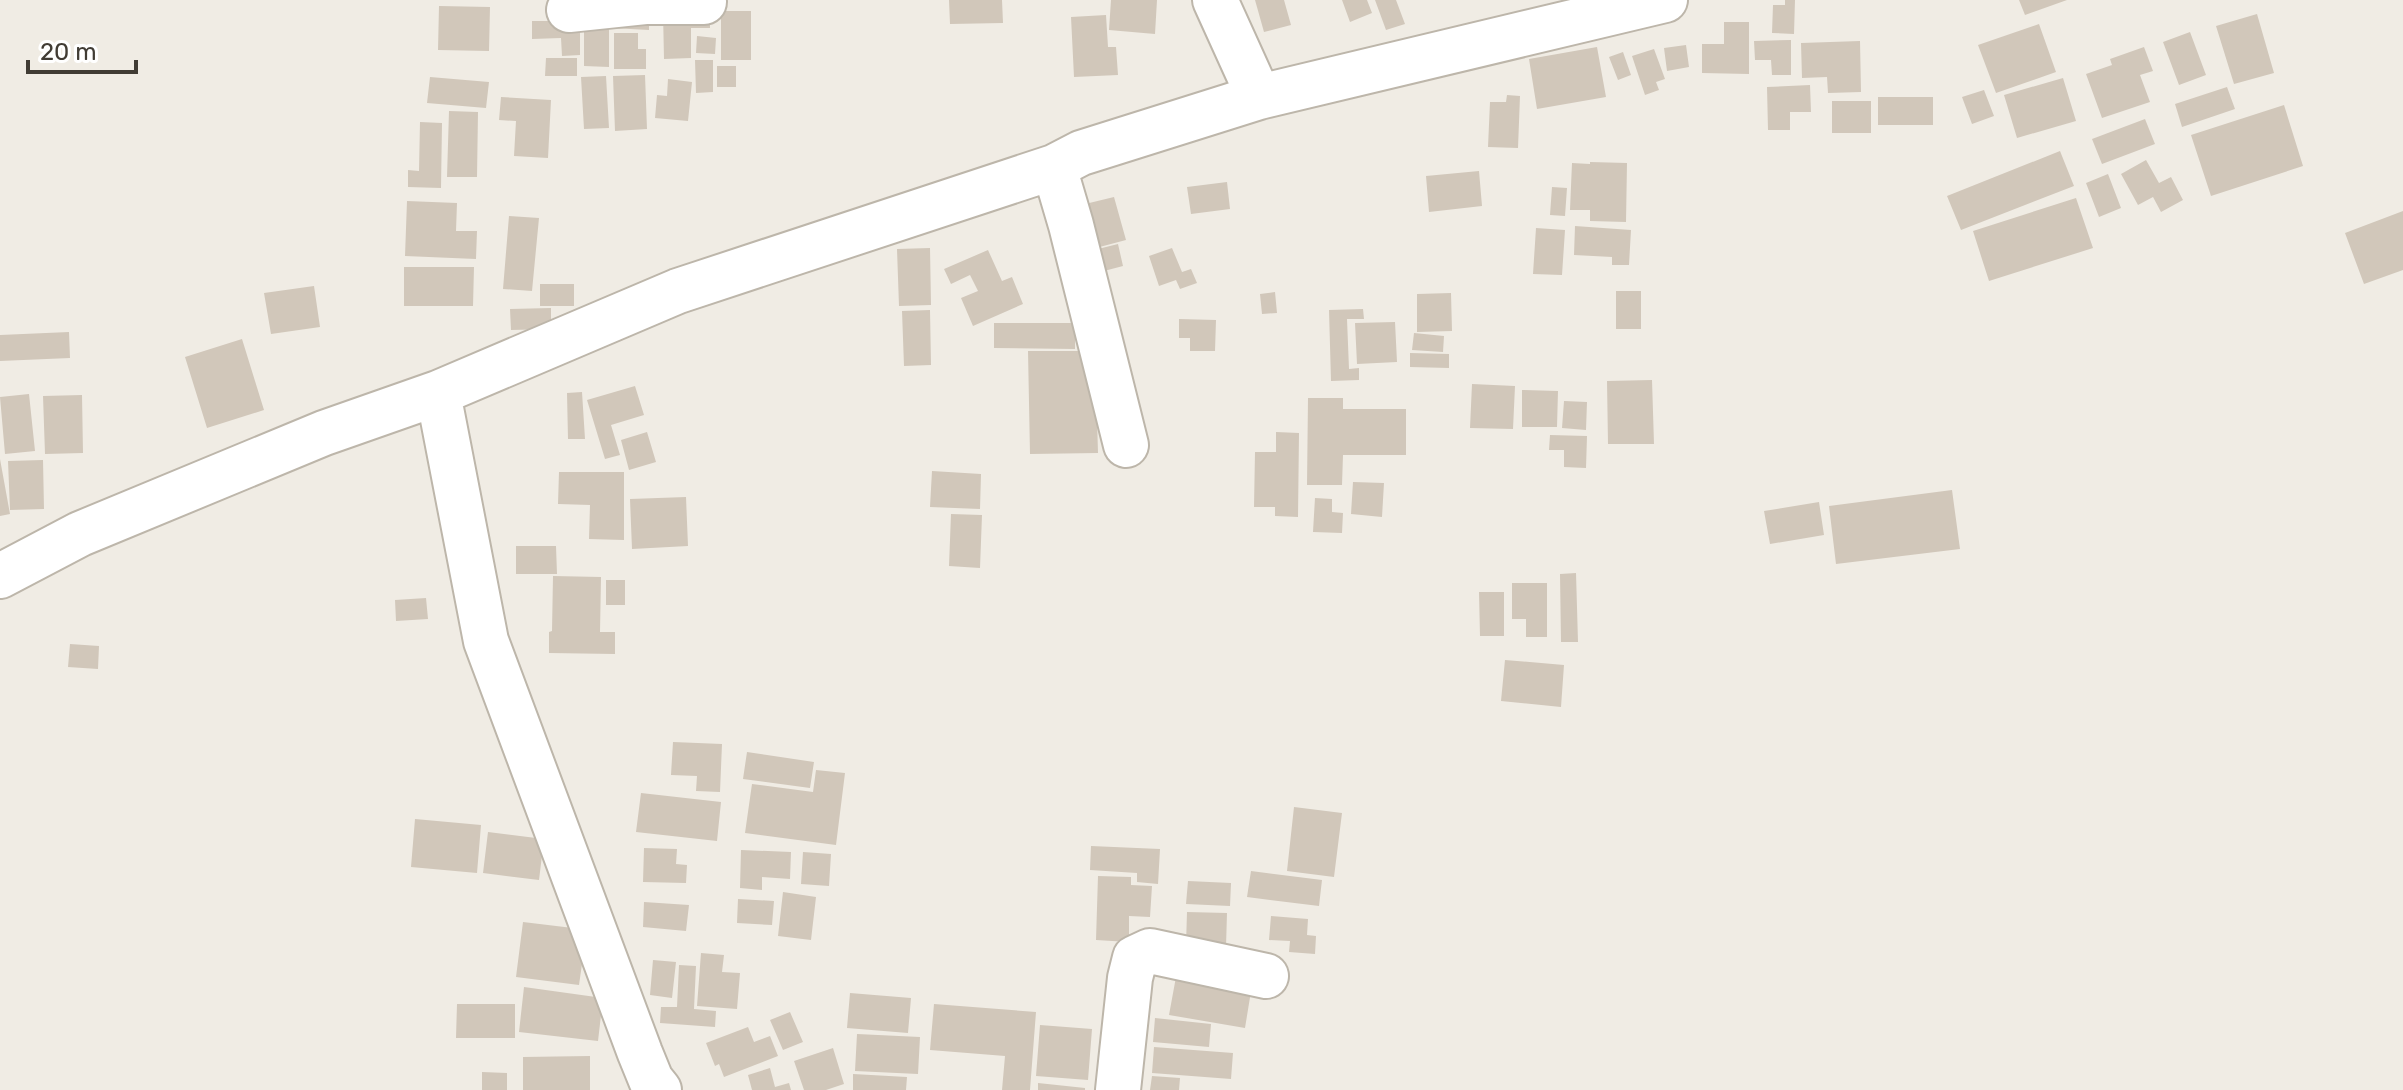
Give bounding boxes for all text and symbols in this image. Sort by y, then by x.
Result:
scale bar [28,24,136,74]
text: 20 m [40,38,97,66]

